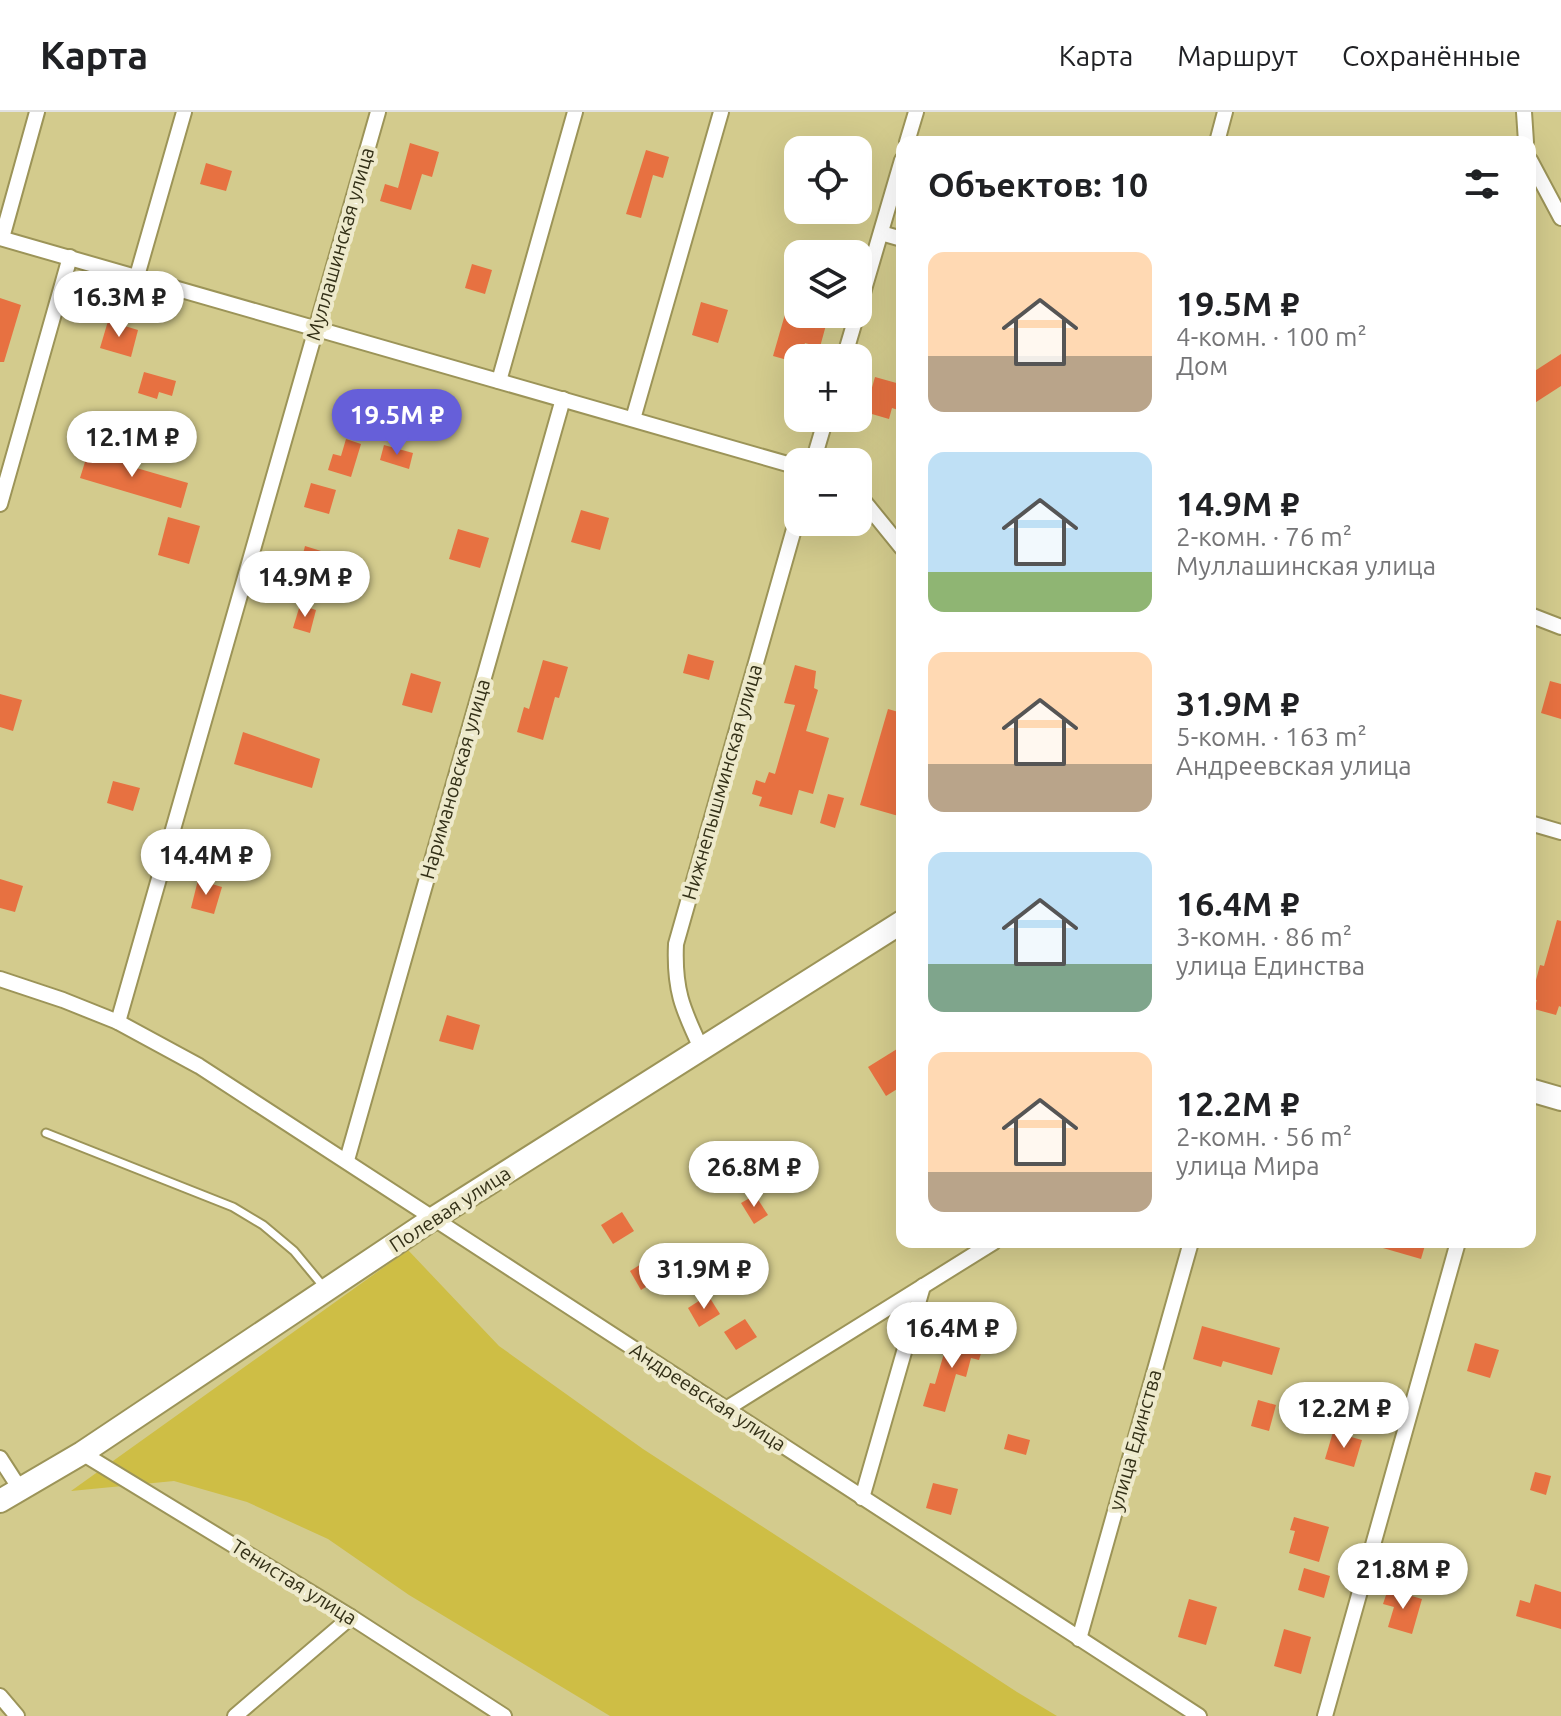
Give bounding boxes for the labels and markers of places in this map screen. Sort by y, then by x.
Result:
pin: 16.3M ₽ [45,271,193,339]
pin: 19.5M ₽ [323,389,471,457]
pin: 12.1M ₽ [58,411,206,479]
pin: 14.9M ₽ [231,551,379,619]
pin: 14.4M ₽ [132,829,280,897]
pin: 26.8M ₽ [680,1141,828,1209]
pin: 31.9M ₽ [630,1243,778,1311]
pin: 16.4M ₽ [878,1302,1026,1370]
pin: 12.2M ₽ [1270,1382,1418,1450]
pin: 21.8M ₽ [1329,1543,1477,1611]

